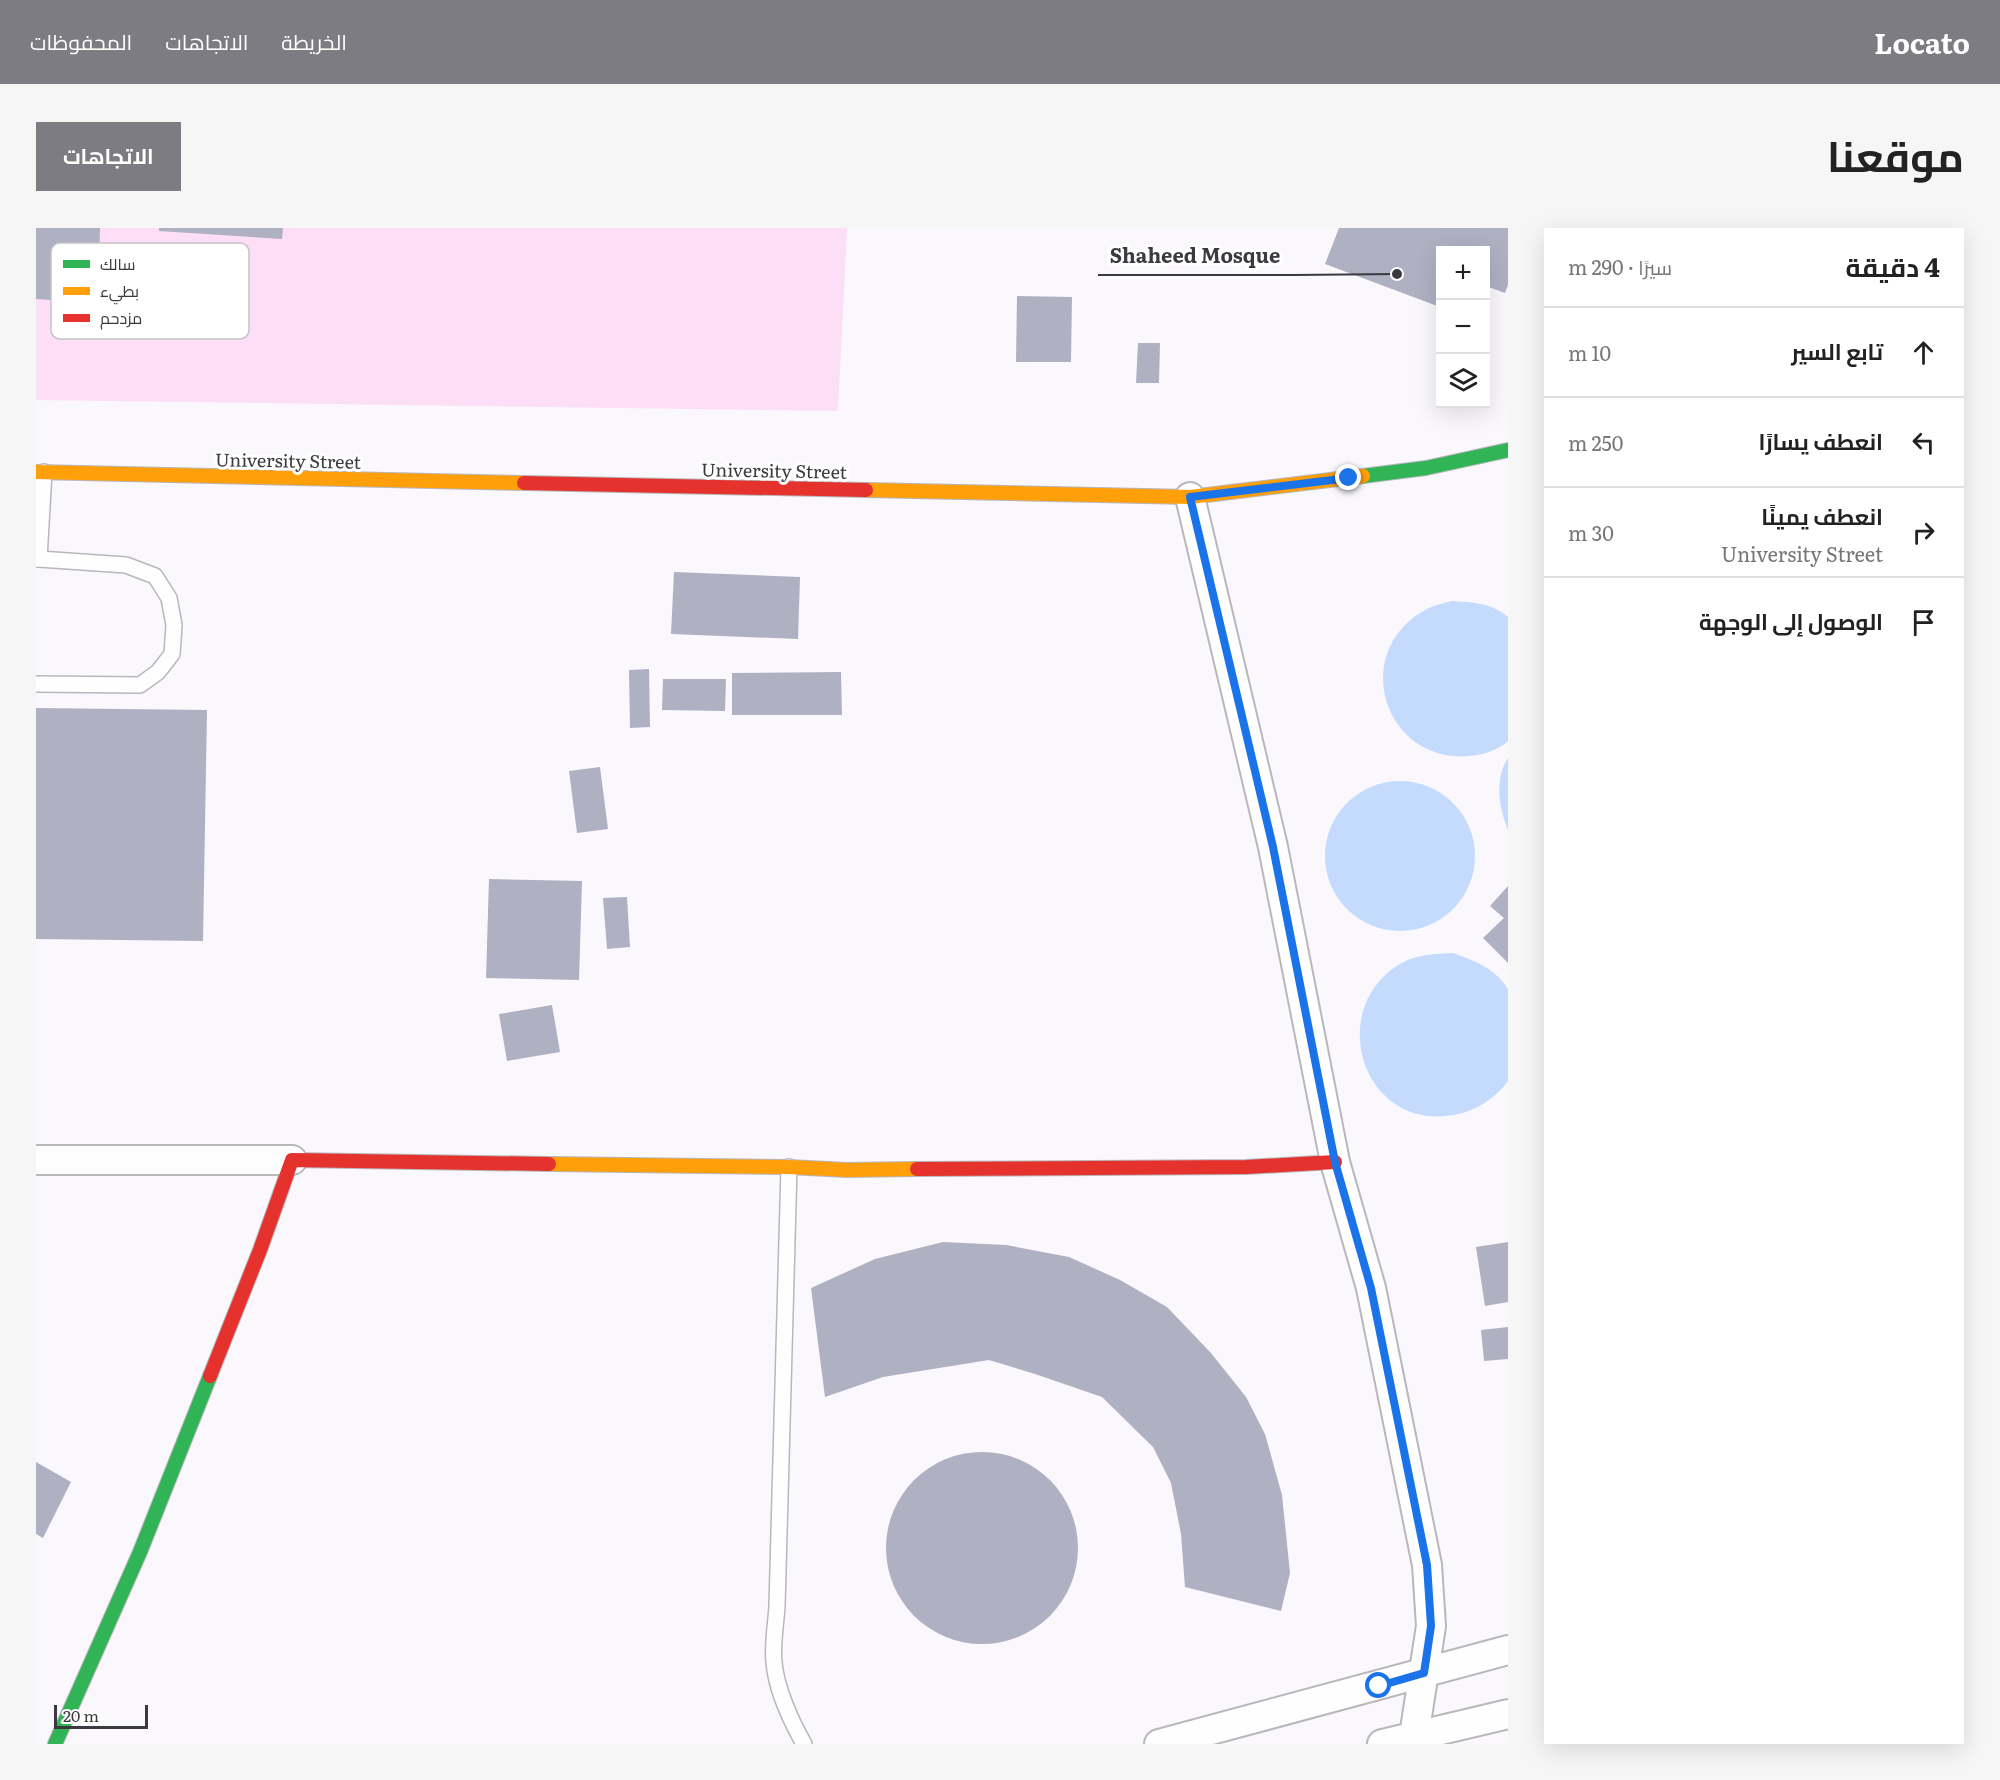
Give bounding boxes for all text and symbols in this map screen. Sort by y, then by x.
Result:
text: Locato [1874,21,1970,63]
text: المحفوظات [30,25,132,56]
text: الاتجاهات [165,25,248,56]
text: الخريطة [281,25,347,56]
button: الاتجاهات [36,122,181,191]
text: موقعنا [1827,123,1964,185]
callout: Shaheed Mosque [1098,237,1293,275]
text: Shaheed Mosque [1110,239,1280,269]
legend [51,243,249,339]
map controls [1436,246,1490,408]
button: + [1436,246,1490,300]
text: 4 دقيقة [1846,246,1940,285]
text: سالك [100,251,135,275]
text: سيرًا · 290 m [1568,251,1672,281]
text: بطيء [100,278,139,305]
button: − [1436,300,1490,354]
text: مزدحم [100,305,142,330]
text: تابع السير [1791,334,1883,367]
icon: ahead [1907,336,1940,369]
text: 10 m [1568,337,1611,367]
button: layers [1436,354,1490,408]
text: انعطف يسارًا [1759,424,1883,457]
icon: left [1907,426,1940,459]
text: 250 m [1568,427,1623,457]
street label: University Street [215,445,362,475]
street label: University Street [701,455,848,485]
route end [1335,464,1361,490]
text: انعطف يمينًا [1761,499,1883,532]
icon: right [1907,516,1940,549]
text: 30 m [1568,517,1614,547]
text: University Street [1721,538,1883,568]
text: الوصول إلى الوجهة [1699,604,1883,637]
icon: arrive [1907,606,1940,639]
route start [1365,1672,1391,1698]
scale bar [54,1702,148,1730]
text: 20 m [63,1703,99,1727]

